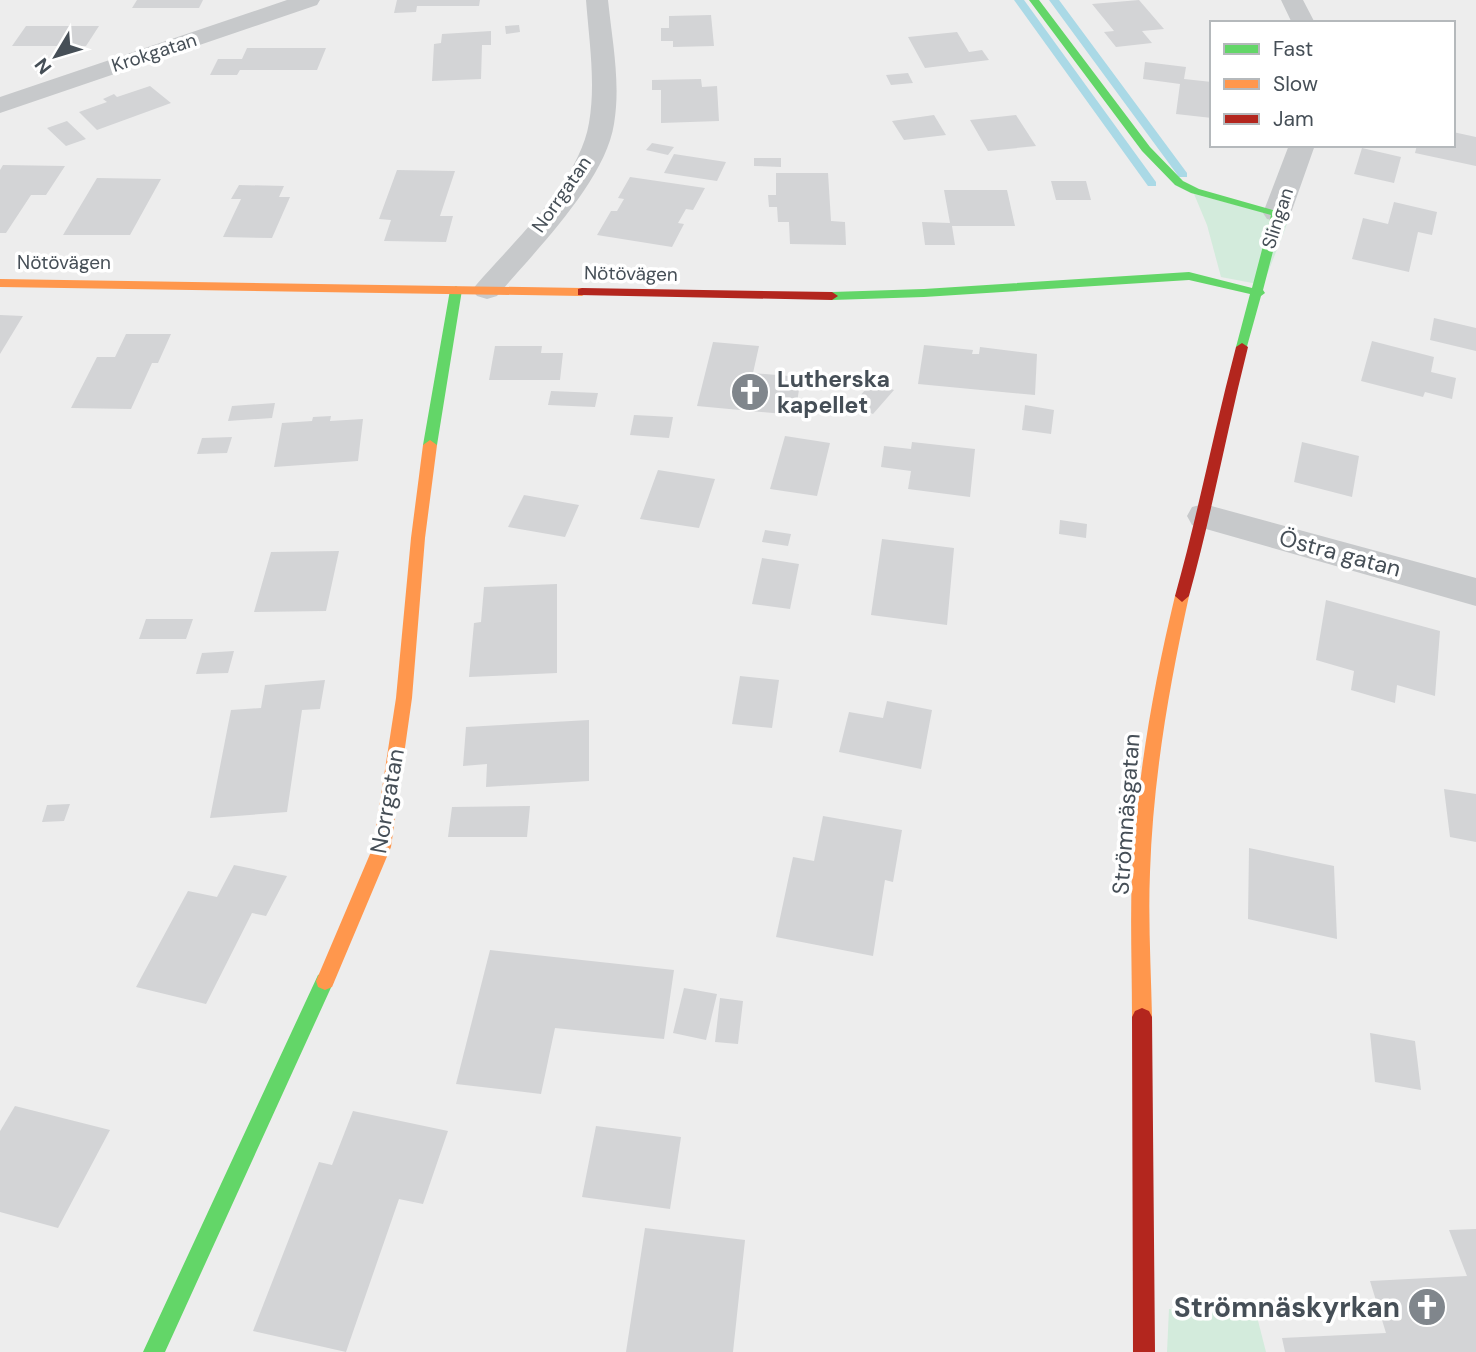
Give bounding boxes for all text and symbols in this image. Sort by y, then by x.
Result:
north arrow [21,21,91,91]
legend [1210,21,1455,147]
street label: Krokgatan [108,27,200,78]
text: Fast [1273,35,1313,63]
text: N [29,53,57,79]
text: Slow [1273,70,1318,98]
text: Jam [1273,105,1314,133]
street label: Norrgatan [526,151,597,237]
street label: Slingan [1256,185,1299,252]
street label: Nötövägen [17,250,111,275]
street label: Nötövägen [584,260,678,287]
place label: Lutherska kapellet [777,364,890,420]
church icon: Lutherska kapellet [729,371,771,413]
street label: Östra gatan [1276,522,1404,584]
street label: Strömnäsgatan [1105,732,1147,896]
street label: Norrgatan [363,746,411,856]
church icon: Strömnäskyrkan [1406,1286,1448,1328]
place label: Strömnäskyrkan [1174,1289,1400,1326]

